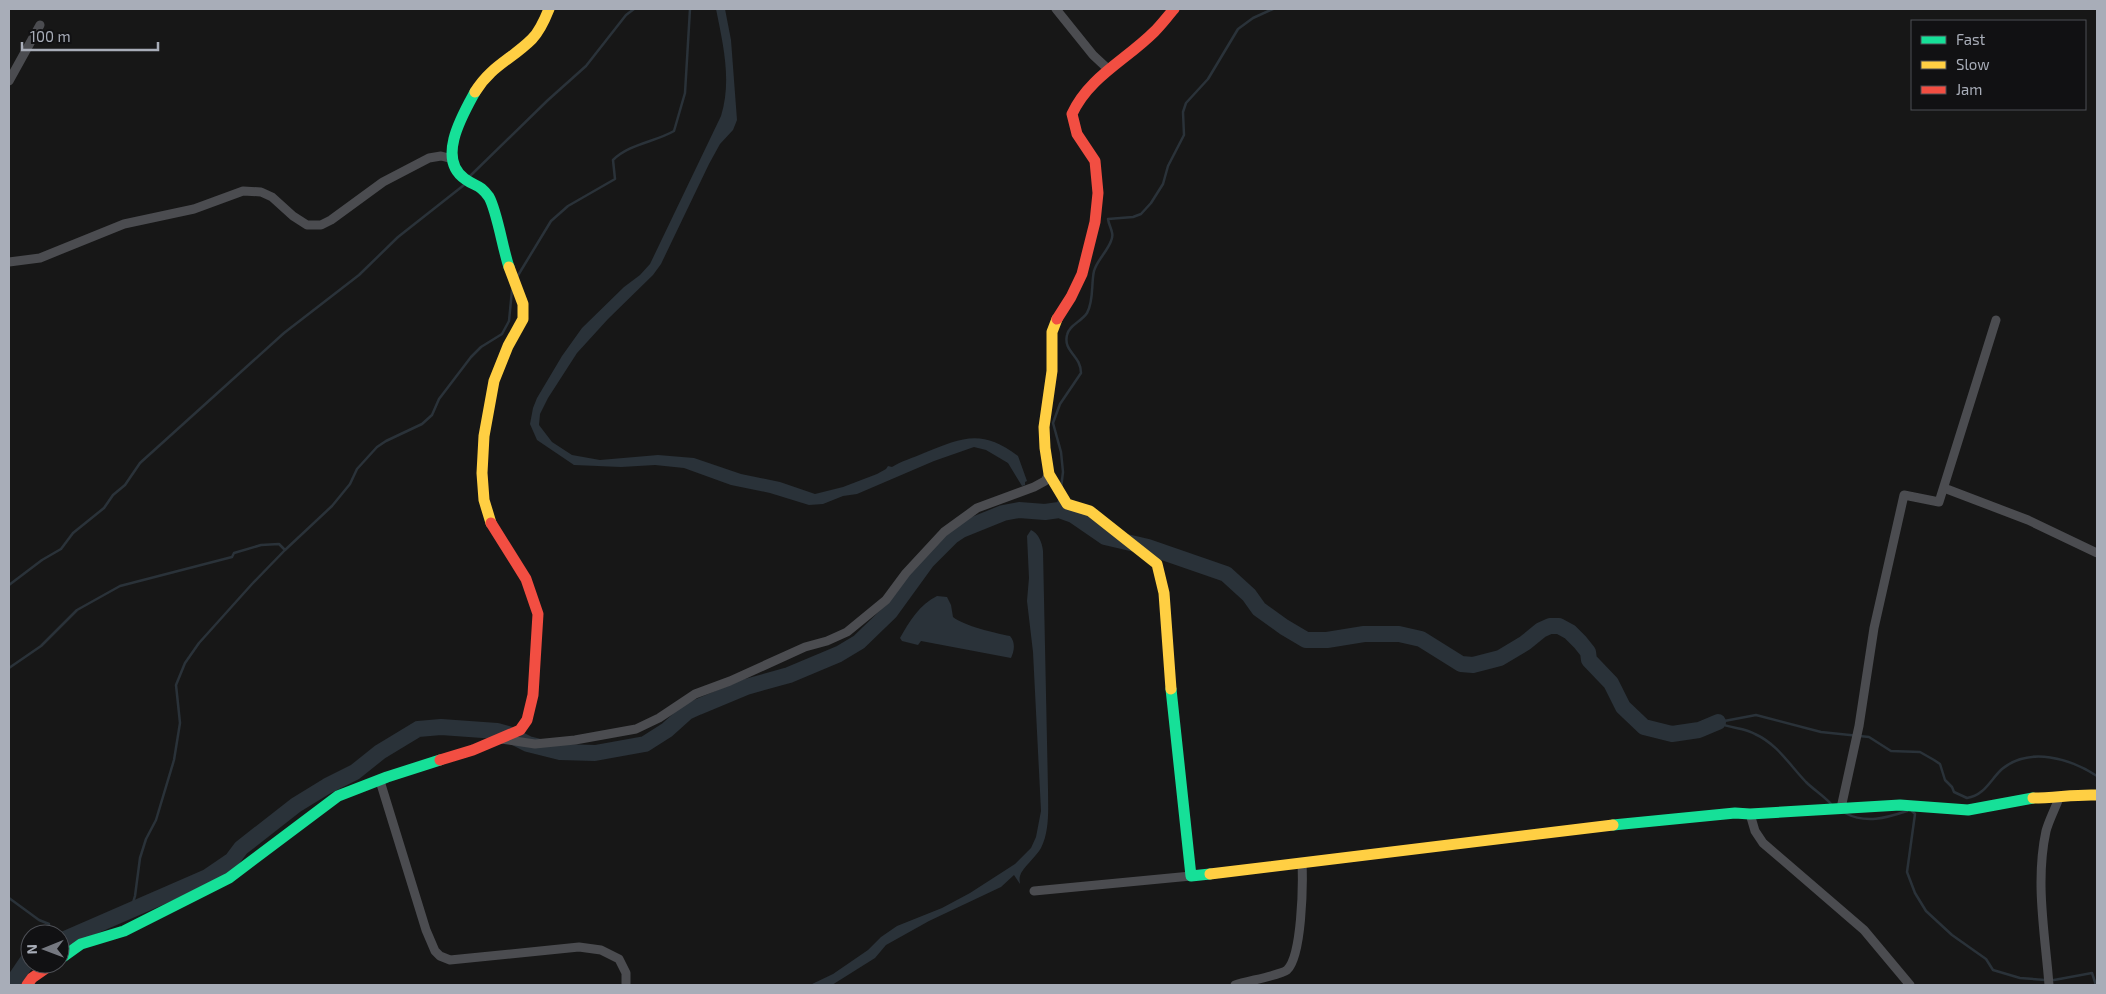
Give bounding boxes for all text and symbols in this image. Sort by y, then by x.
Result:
scale bar [22,20,159,52]
legend [1911,20,2086,110]
text: 100 m [30,27,71,45]
text: Fast [1956,30,1986,48]
text: Slow [1956,55,1990,73]
text: Jam [1956,80,1982,98]
north arrow [20,924,70,974]
text: N [23,944,40,954]

